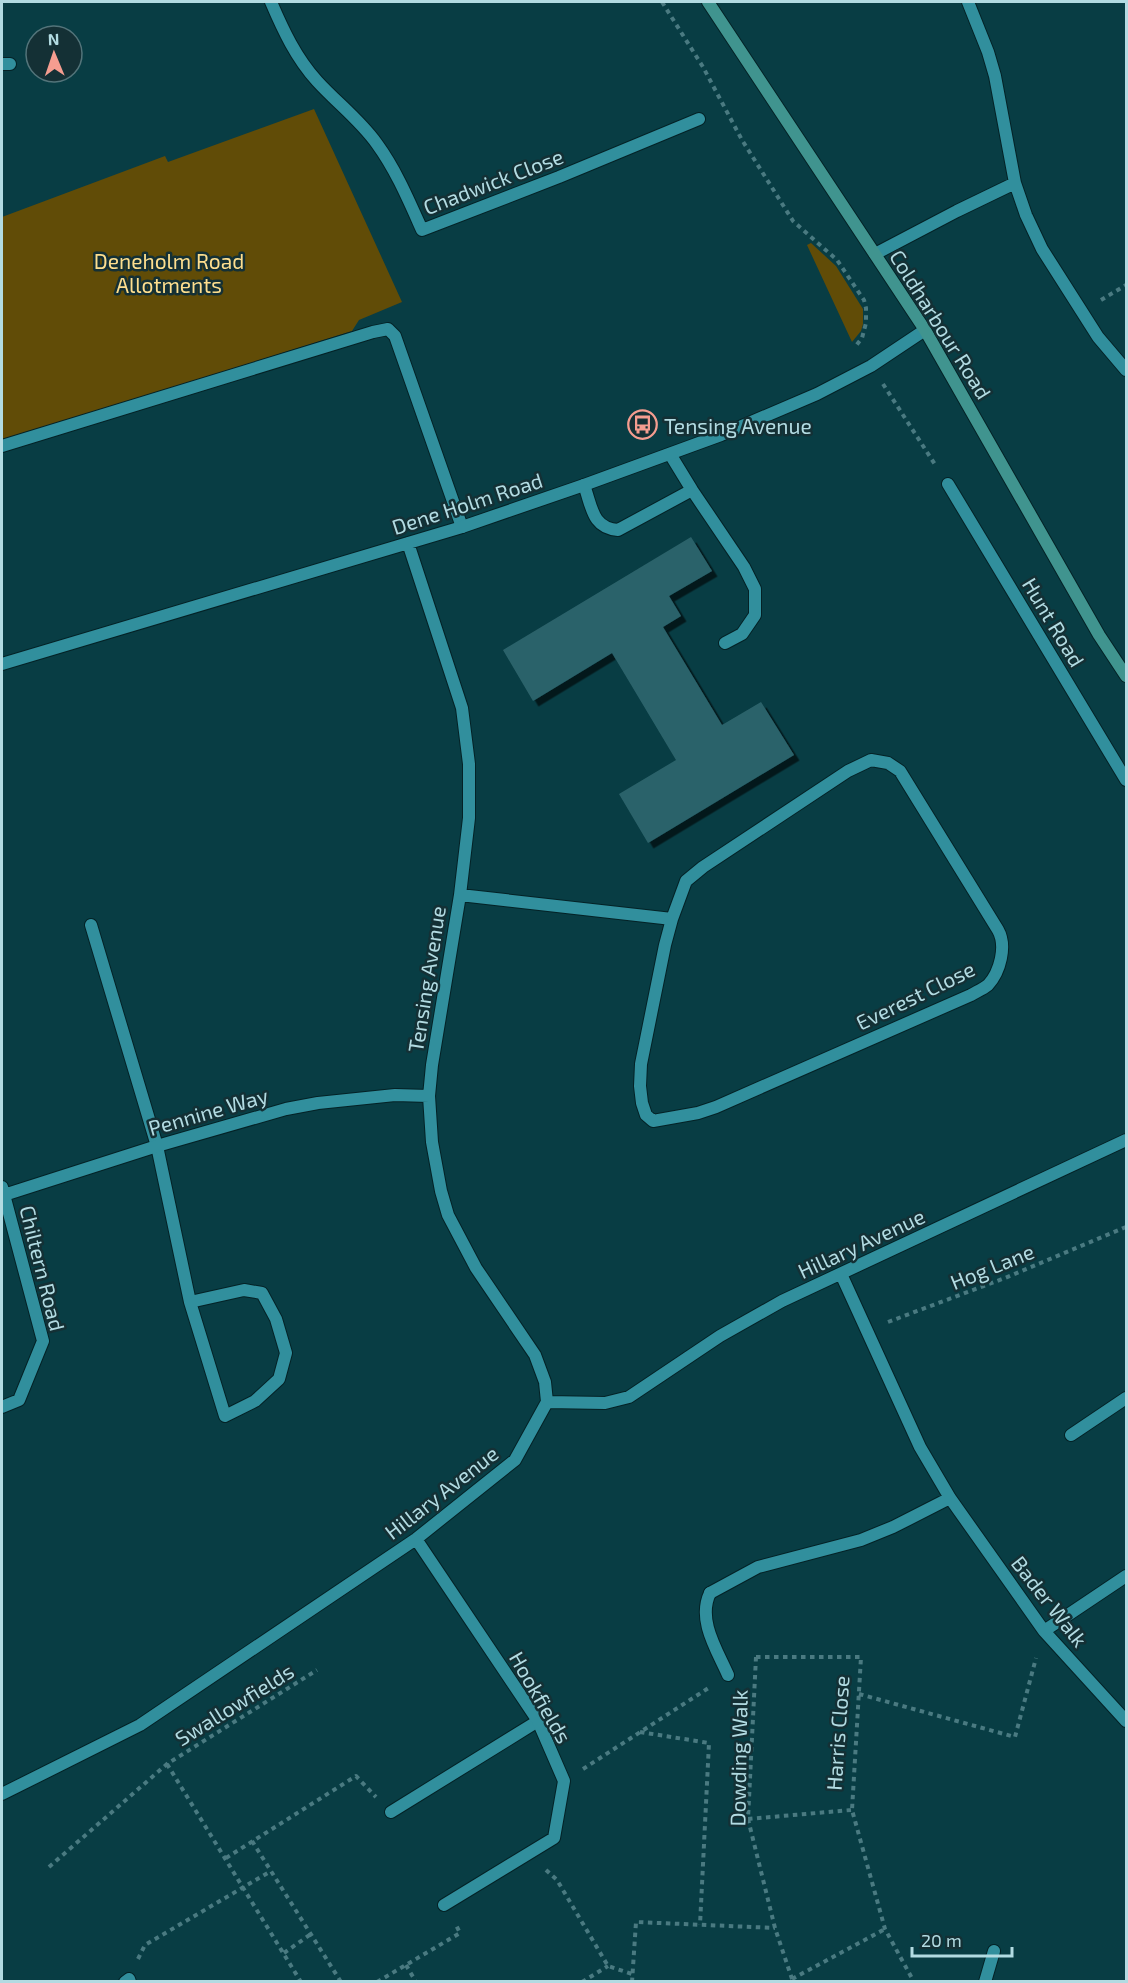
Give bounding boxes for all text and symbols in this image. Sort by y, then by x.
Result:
north arrow [24,24,84,84]
text: N [47,29,60,48]
street label: Chadwick Close [420,143,566,219]
street label: Coldharbour Road [885,245,997,403]
park label: Deneholm Road Allotments [94,248,244,297]
bus stop icon: Tensing Avenue [627,409,659,441]
place label: Tensing Avenue [664,413,812,438]
street label: Dene Holm Road [388,467,546,539]
street label: Hunt Road [1018,573,1090,671]
street label: Tensing Avenue [402,904,450,1054]
street label: Everest Close [852,956,978,1034]
street label: Pennine Way [145,1082,271,1140]
street label: Chiltern Road [15,1203,71,1333]
street label: Hillary Avenue [794,1203,928,1283]
street label: Hog Lane [946,1238,1038,1294]
street label: Hillary Avenue [379,1440,503,1544]
street label: Bader Walk [1007,1551,1093,1652]
street label: Hookfields [505,1647,577,1747]
street label: Swallowfields [170,1658,298,1750]
street label: Harris Close [821,1675,853,1791]
street label: Dowding Walk [724,1689,752,1827]
scale bar [912,1920,1012,1958]
text: 20 m [921,1929,962,1951]

